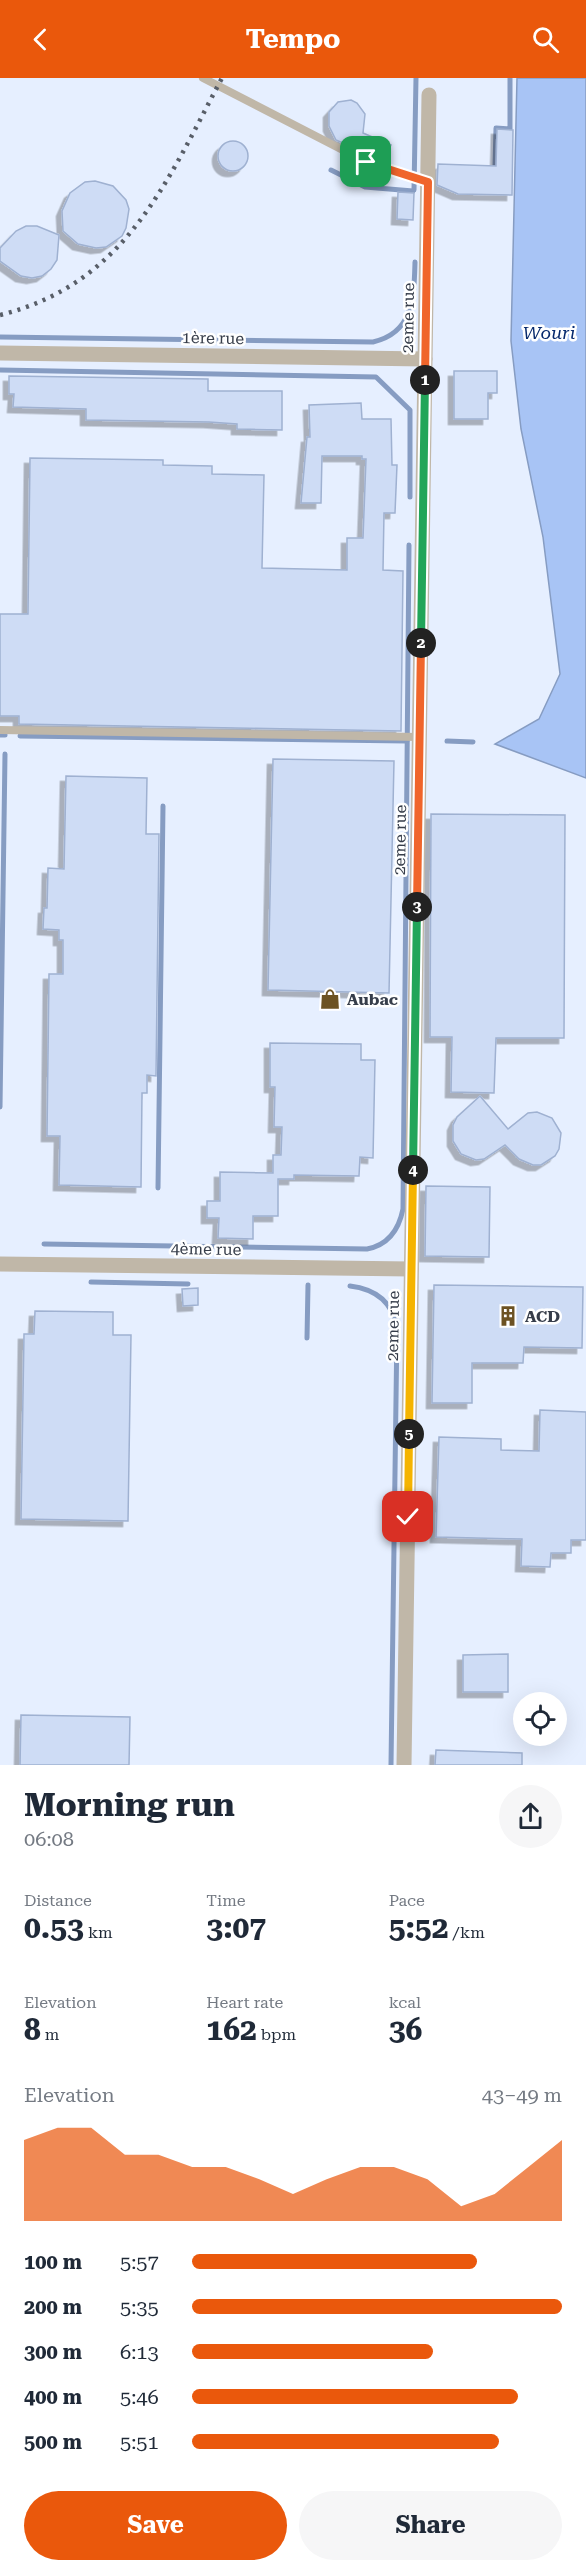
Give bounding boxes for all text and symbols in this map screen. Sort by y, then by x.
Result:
icon: back [24,23,57,56]
text: Tempo [245,23,341,55]
icon: search [529,23,562,56]
pin [340,136,391,187]
icon: arrive [349,145,382,178]
street label: 2eme rue [398,282,418,353]
water label: Wouri [523,322,576,343]
street label: 1ère rue [182,328,245,348]
pin: 1 [410,365,440,395]
text: 1 [421,370,429,389]
pin: 2 [406,628,436,658]
text: 2 [417,633,425,652]
street label: 2eme rue [390,804,410,875]
pin: 3 [402,892,432,922]
text: 3 [413,897,421,916]
shop icon: Aubac [318,987,342,1011]
place label: Aubac [347,990,398,1009]
pin: 4 [398,1155,428,1185]
text: 4 [409,1160,417,1179]
street label: 4ème rue [171,1239,242,1259]
street label: 2eme rue [383,1290,403,1361]
building icon: ACD [496,1304,520,1328]
place label: ACD [525,1307,560,1326]
pin: 5 [394,1419,424,1449]
text: 5 [405,1424,413,1443]
pin [382,1491,433,1542]
icon: check [391,1500,424,1533]
map controls [513,1692,567,1746]
button: locate [513,1692,567,1746]
text: Morning run [24,1785,235,1824]
button: share [499,1785,562,1848]
text: 06:08 [24,1827,74,1851]
text: Distance [24,1891,92,1910]
text: Time [206,1891,246,1910]
text: Pace [389,1891,425,1910]
text: 0.53 [24,1910,84,1945]
text: 3:07 [206,1910,266,1945]
text: 5:52 [389,1910,448,1945]
text: km [84,1923,113,1942]
text: /km [448,1923,485,1942]
text: Elevation [24,1993,97,2012]
text: Heart rate [206,1993,283,2012]
text: kcal [389,1993,421,2012]
text: 8 [24,2012,41,2047]
text: 162 [206,2012,257,2047]
text: 36 [389,2012,422,2047]
text: m [41,2025,59,2044]
text: bpm [257,2025,296,2044]
text: Elevation [24,2083,115,2107]
text: 43–49 m [482,2083,562,2107]
text: 100 m [24,2250,82,2274]
text: 5:57 [120,2250,159,2274]
text: 200 m [24,2295,82,2319]
text: 5:35 [120,2295,159,2319]
text: 300 m [24,2340,82,2364]
text: 6:13 [120,2340,159,2364]
text: 400 m [24,2385,82,2409]
text: 5:46 [120,2385,159,2409]
text: 500 m [24,2430,82,2454]
text: 5:51 [120,2430,159,2454]
button: Save [24,2491,287,2560]
button: Share [299,2491,562,2560]

